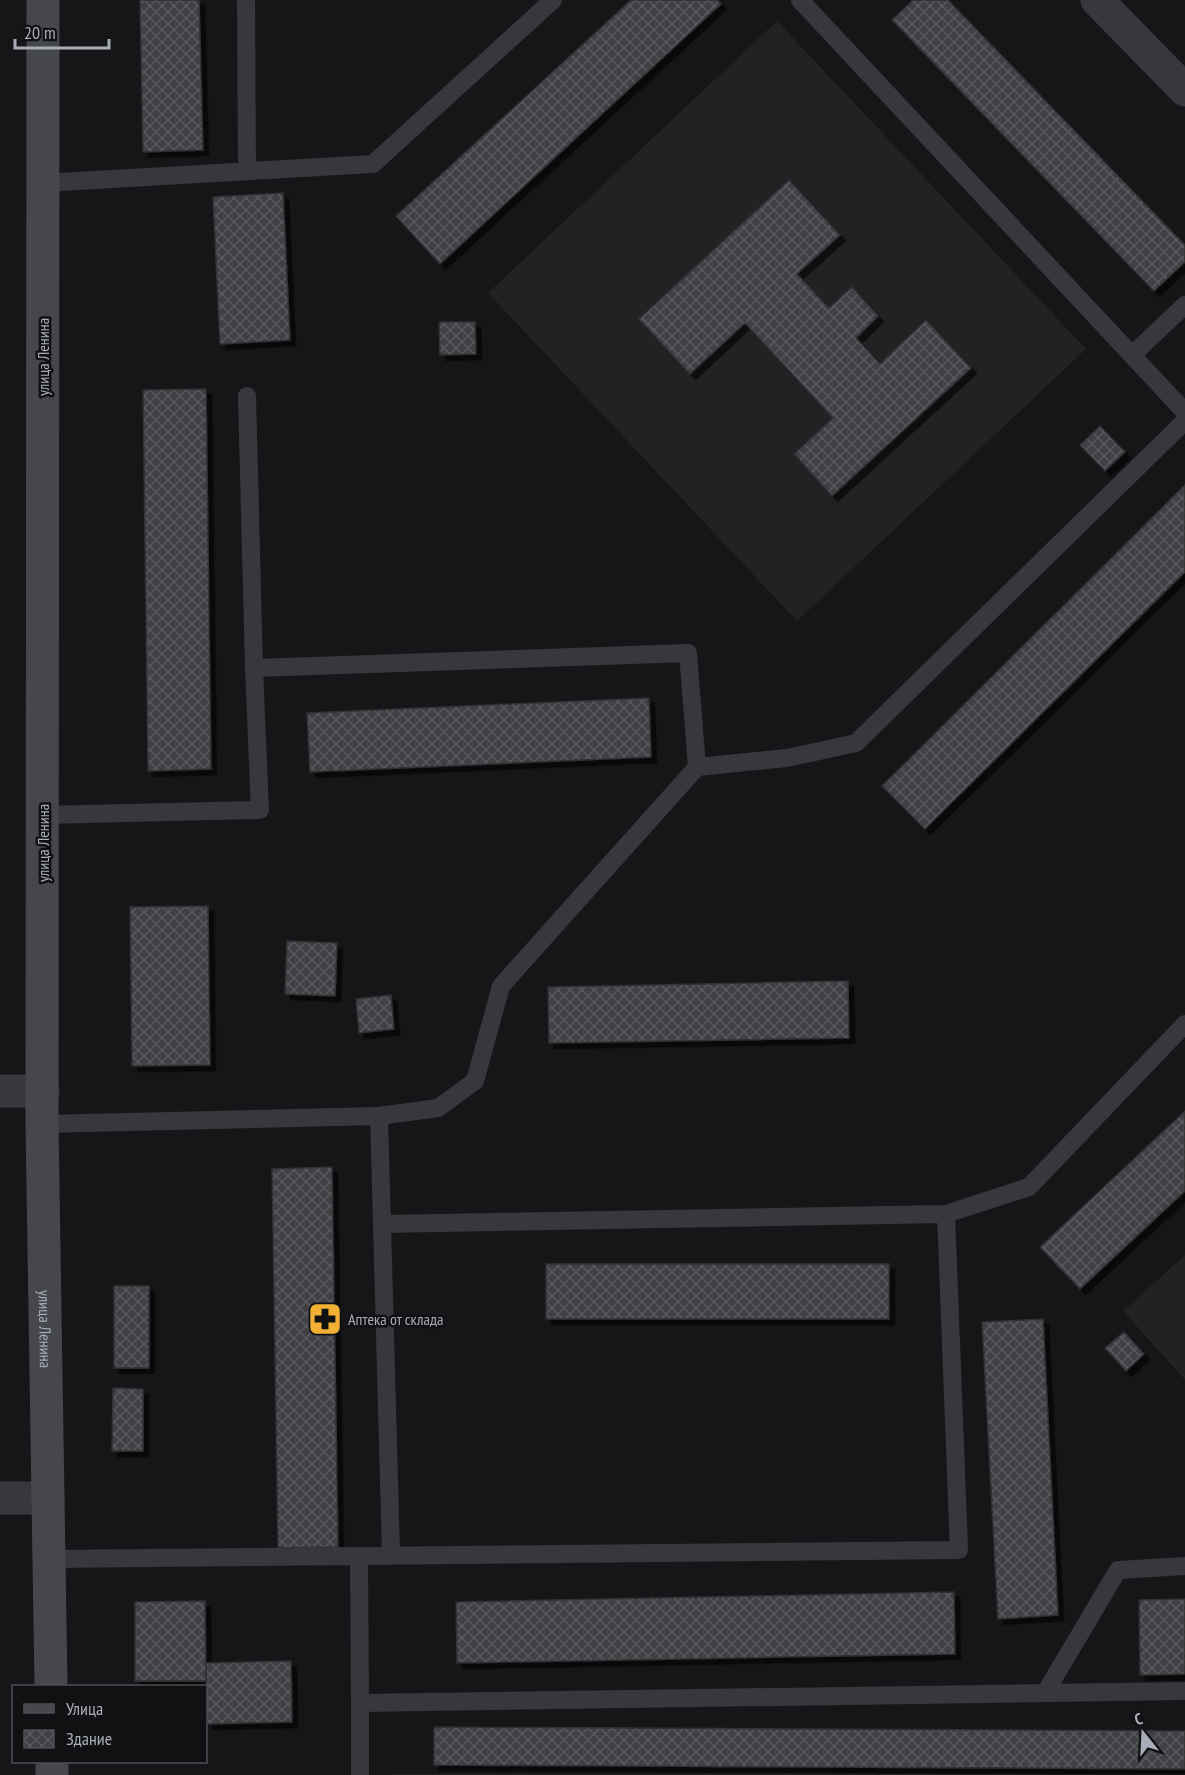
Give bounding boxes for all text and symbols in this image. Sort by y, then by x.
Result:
scale bar [15,12,110,50]
text: 20 m [24,21,56,44]
street label: улица Ленина [33,318,53,396]
street label: улица Ленина [33,804,53,882]
street label: улица Ленина [35,1290,56,1368]
pharmacy icon: Аптека от склада [307,1301,343,1337]
place label: Аптека от склада [348,1309,443,1329]
legend [12,1685,207,1763]
text: Улица [66,1697,103,1720]
north arrow [1113,1703,1173,1763]
text: С [1132,1708,1146,1729]
text: Здание [66,1727,112,1750]

